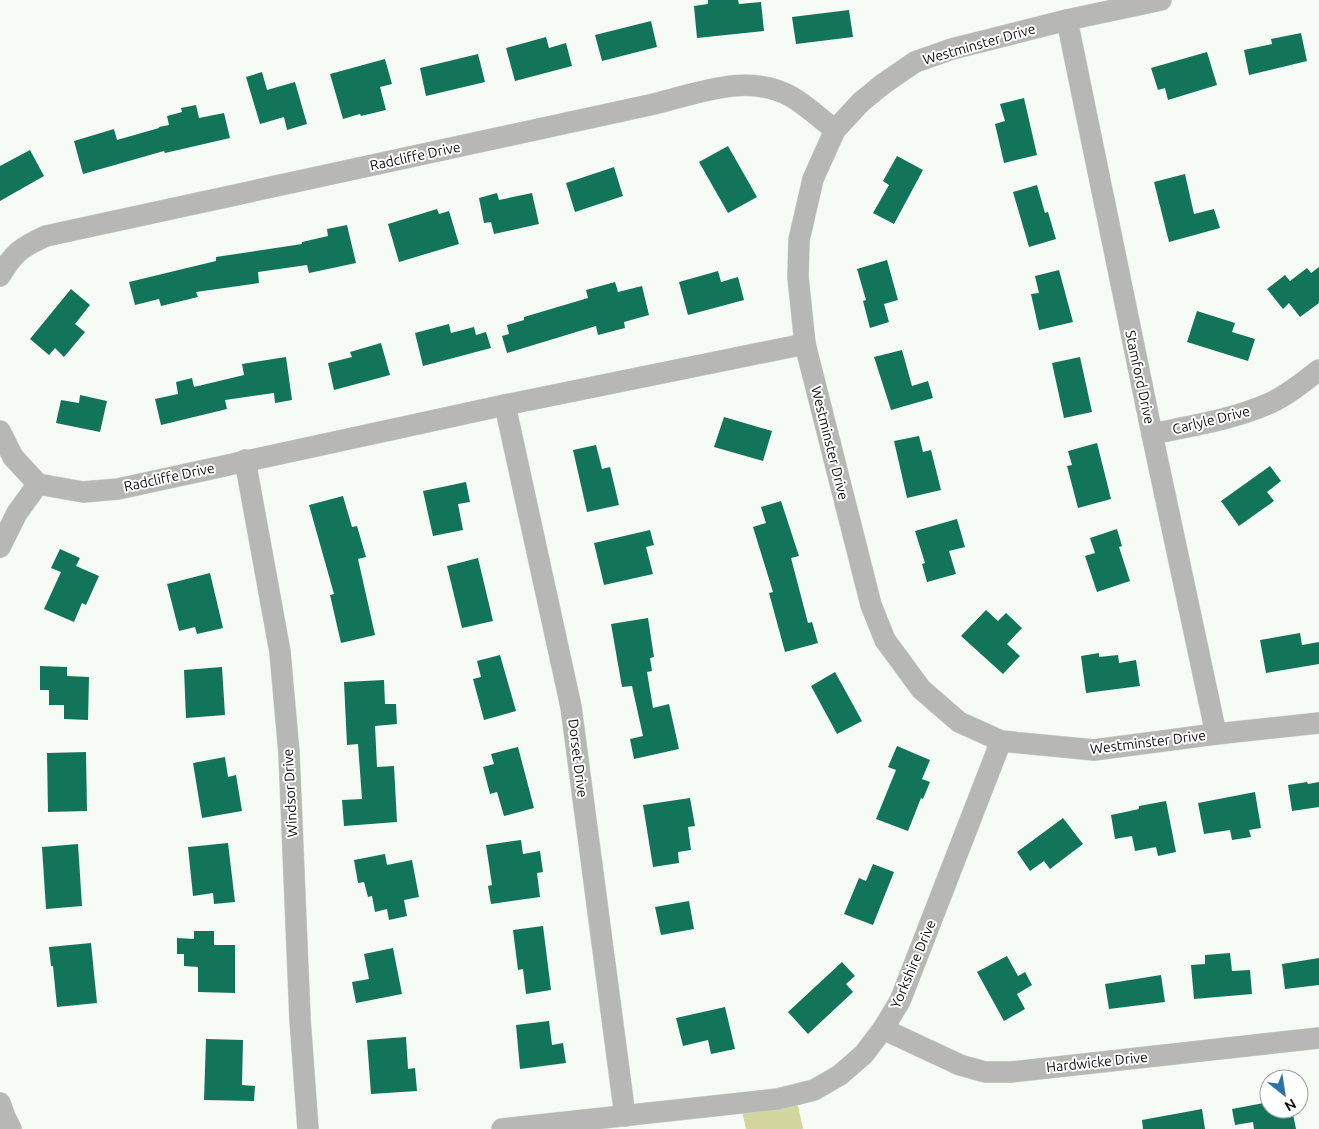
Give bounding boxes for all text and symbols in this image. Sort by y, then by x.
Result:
street label: Westminster Drive [921,20,1037,68]
street label: Radcliffe Drive [368,139,462,173]
street label: Stamford Drive [1122,329,1158,425]
street label: Westminster Drive [808,385,852,501]
street label: Carlyle Drive [1171,403,1251,437]
street label: Radcliffe Drive [122,460,216,494]
street label: Dorset Drive [565,718,591,798]
street label: Westminster Drive [1089,727,1207,757]
street label: Windsor Drive [280,748,300,838]
street label: Yorkshire Drive [887,917,939,1011]
street label: Hardwicke Drive [1045,1049,1149,1075]
north arrow [1259,1069,1309,1119]
text: N [1282,1096,1299,1115]

